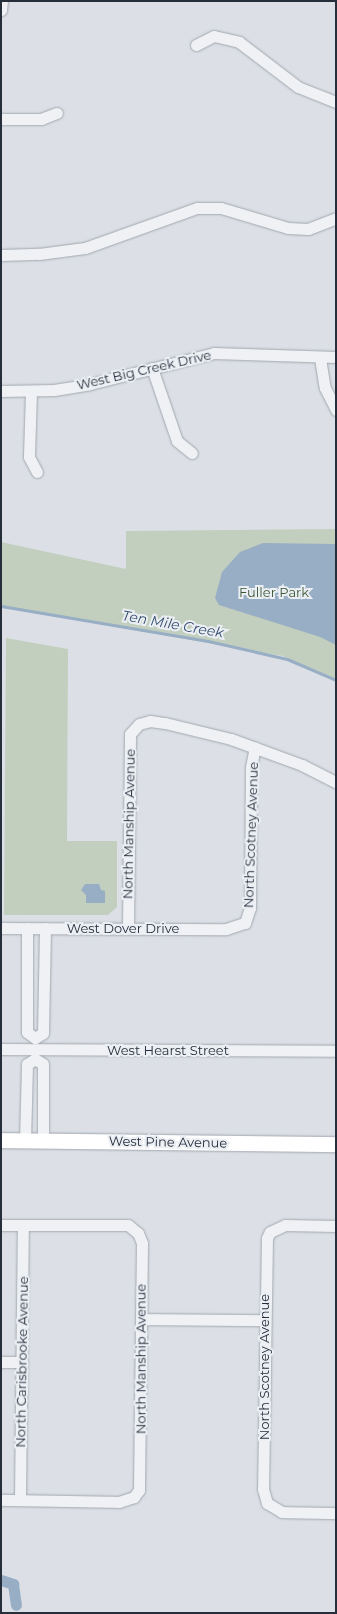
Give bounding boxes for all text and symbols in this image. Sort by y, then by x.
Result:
street label: West Big Creek Drive [75,347,213,393]
park label: Fuller Park [239,584,309,600]
water label: Ten Mile Creek [121,607,225,641]
street label: North Manship Avenue [120,749,138,899]
street label: North Scotney Avenue [241,762,261,908]
street label: West Dover Drive [67,920,179,936]
street label: West Hearst Street [107,1042,229,1058]
street label: West Pine Avenue [109,1133,227,1151]
street label: North Carisbrooke Avenue [13,1276,31,1448]
street label: North Manship Avenue [133,1284,149,1434]
street label: North Scotney Avenue [256,1294,272,1440]

